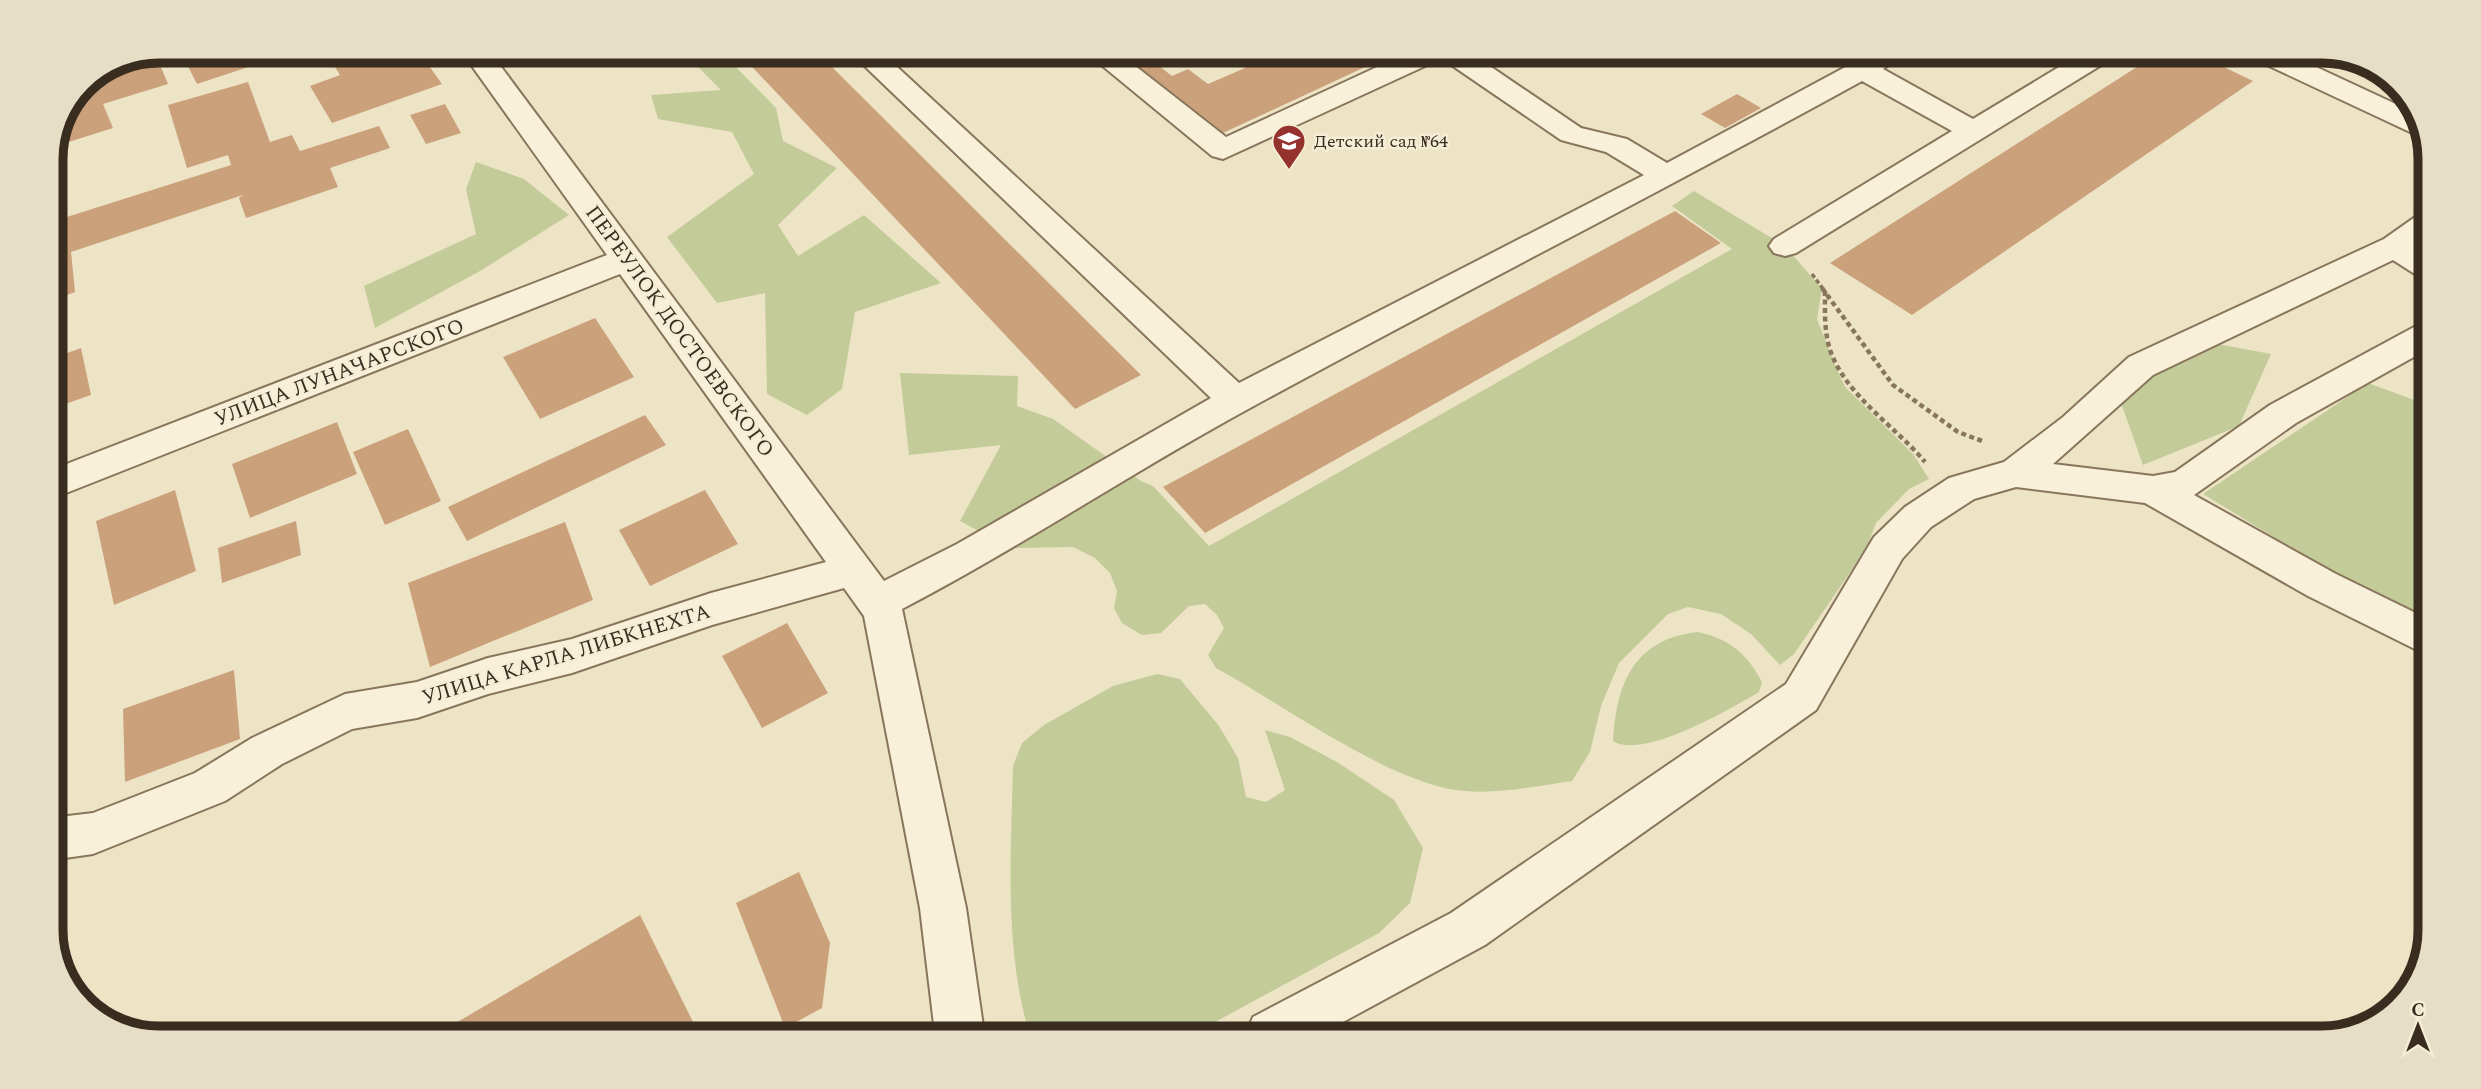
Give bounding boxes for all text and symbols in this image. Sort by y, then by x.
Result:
school or university icon: Детский сад №64 [1270,122,1308,171]
place label: Детский сад №64 [1314,128,1448,155]
street label: ПЕРЕУЛОК ДОСТОЕВСКОГО [577,199,782,464]
street label: УЛИЦА ЛУНАЧАРСКОГО [210,310,469,435]
street label: УЛИЦА КАРЛА ЛИБКНЕХТА [418,596,715,714]
north arrow [2383,991,2453,1061]
text: С [2411,996,2425,1025]

